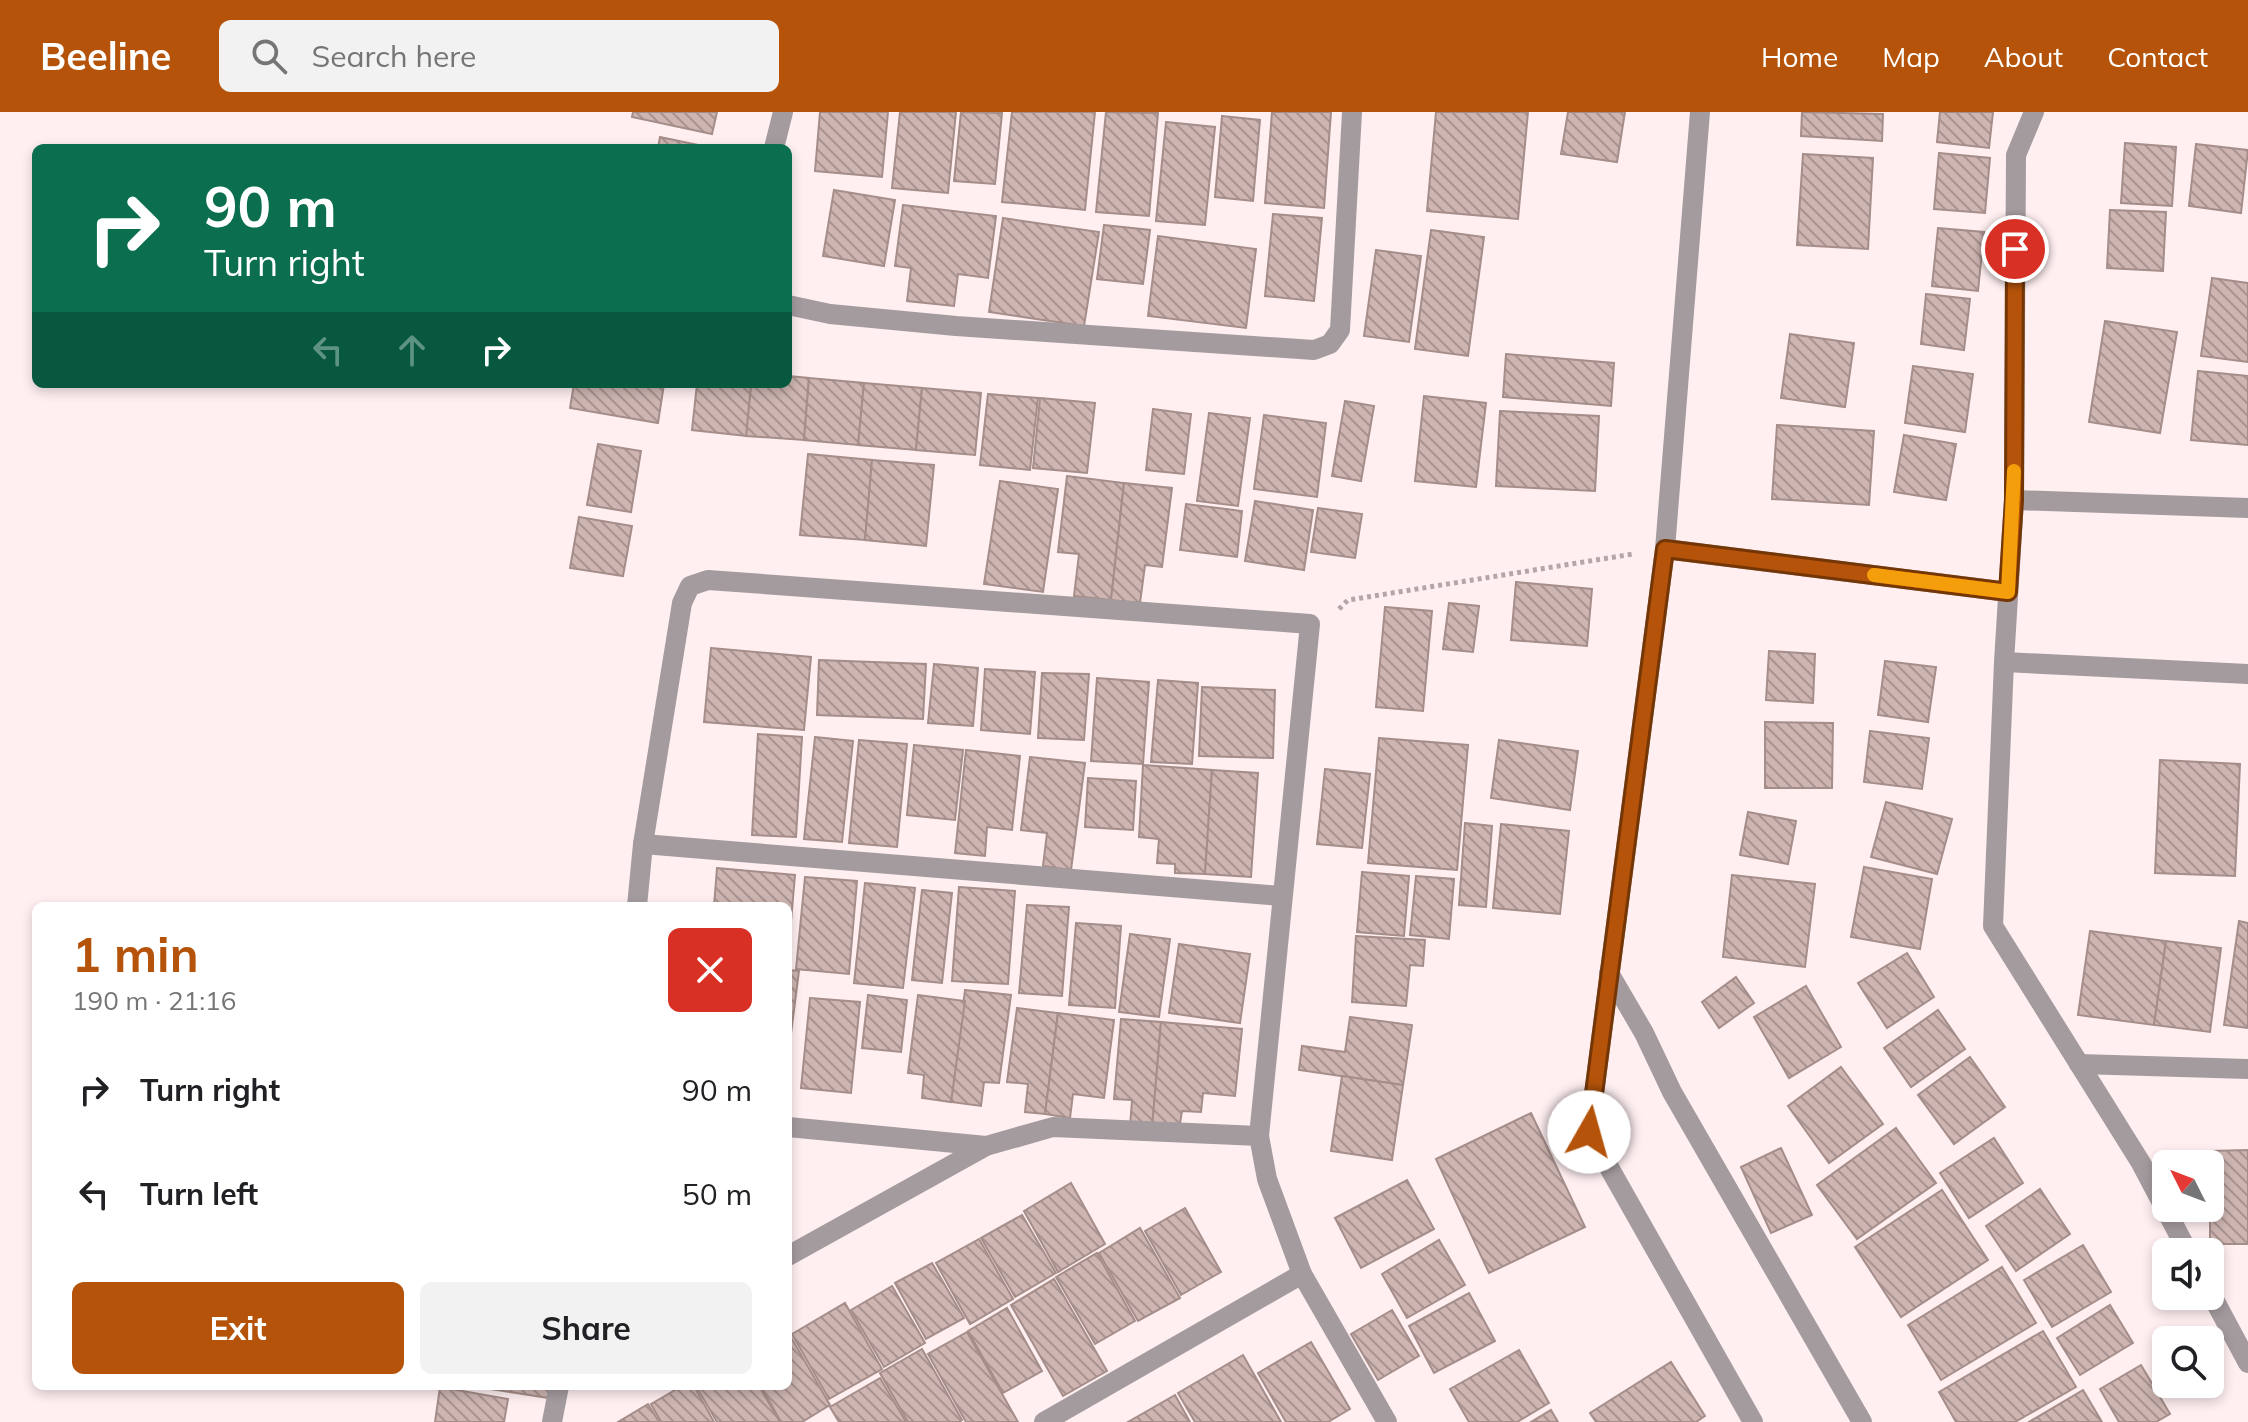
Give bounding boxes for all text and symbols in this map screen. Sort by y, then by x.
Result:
search box [219,20,779,92]
text: Beeline [40,32,171,80]
icon: search [247,34,291,78]
text: Search here [311,37,476,75]
text: Home [1761,39,1838,74]
text: Map [1882,39,1940,74]
text: About [1984,39,2063,74]
text: Contact [2107,39,2208,74]
text: 90 m [204,171,337,241]
icon: right [72,176,176,280]
pin [1981,215,2049,283]
icon: arrive [1993,227,2037,271]
text: Turn right [204,240,365,285]
icon: left [306,328,350,372]
icon: ahead [390,328,434,372]
icon: right [474,328,518,372]
text: 1 min [72,924,199,984]
button: close [668,928,752,1012]
text: 190 m · 21:16 [72,984,236,1017]
icon: right [72,1068,116,1112]
text: Turn right [140,1071,280,1109]
text: 90 m [682,1071,752,1109]
position arrow [1547,1090,1631,1174]
north arrow [2152,1150,2224,1222]
map controls [2152,1150,2224,1398]
icon: left [72,1172,116,1216]
text: Turn left [140,1175,258,1213]
text: 50 m [682,1175,752,1213]
button: sound [2152,1238,2224,1310]
button: Exit [72,1282,404,1374]
button: Share [420,1282,752,1374]
button: search [2152,1326,2224,1398]

